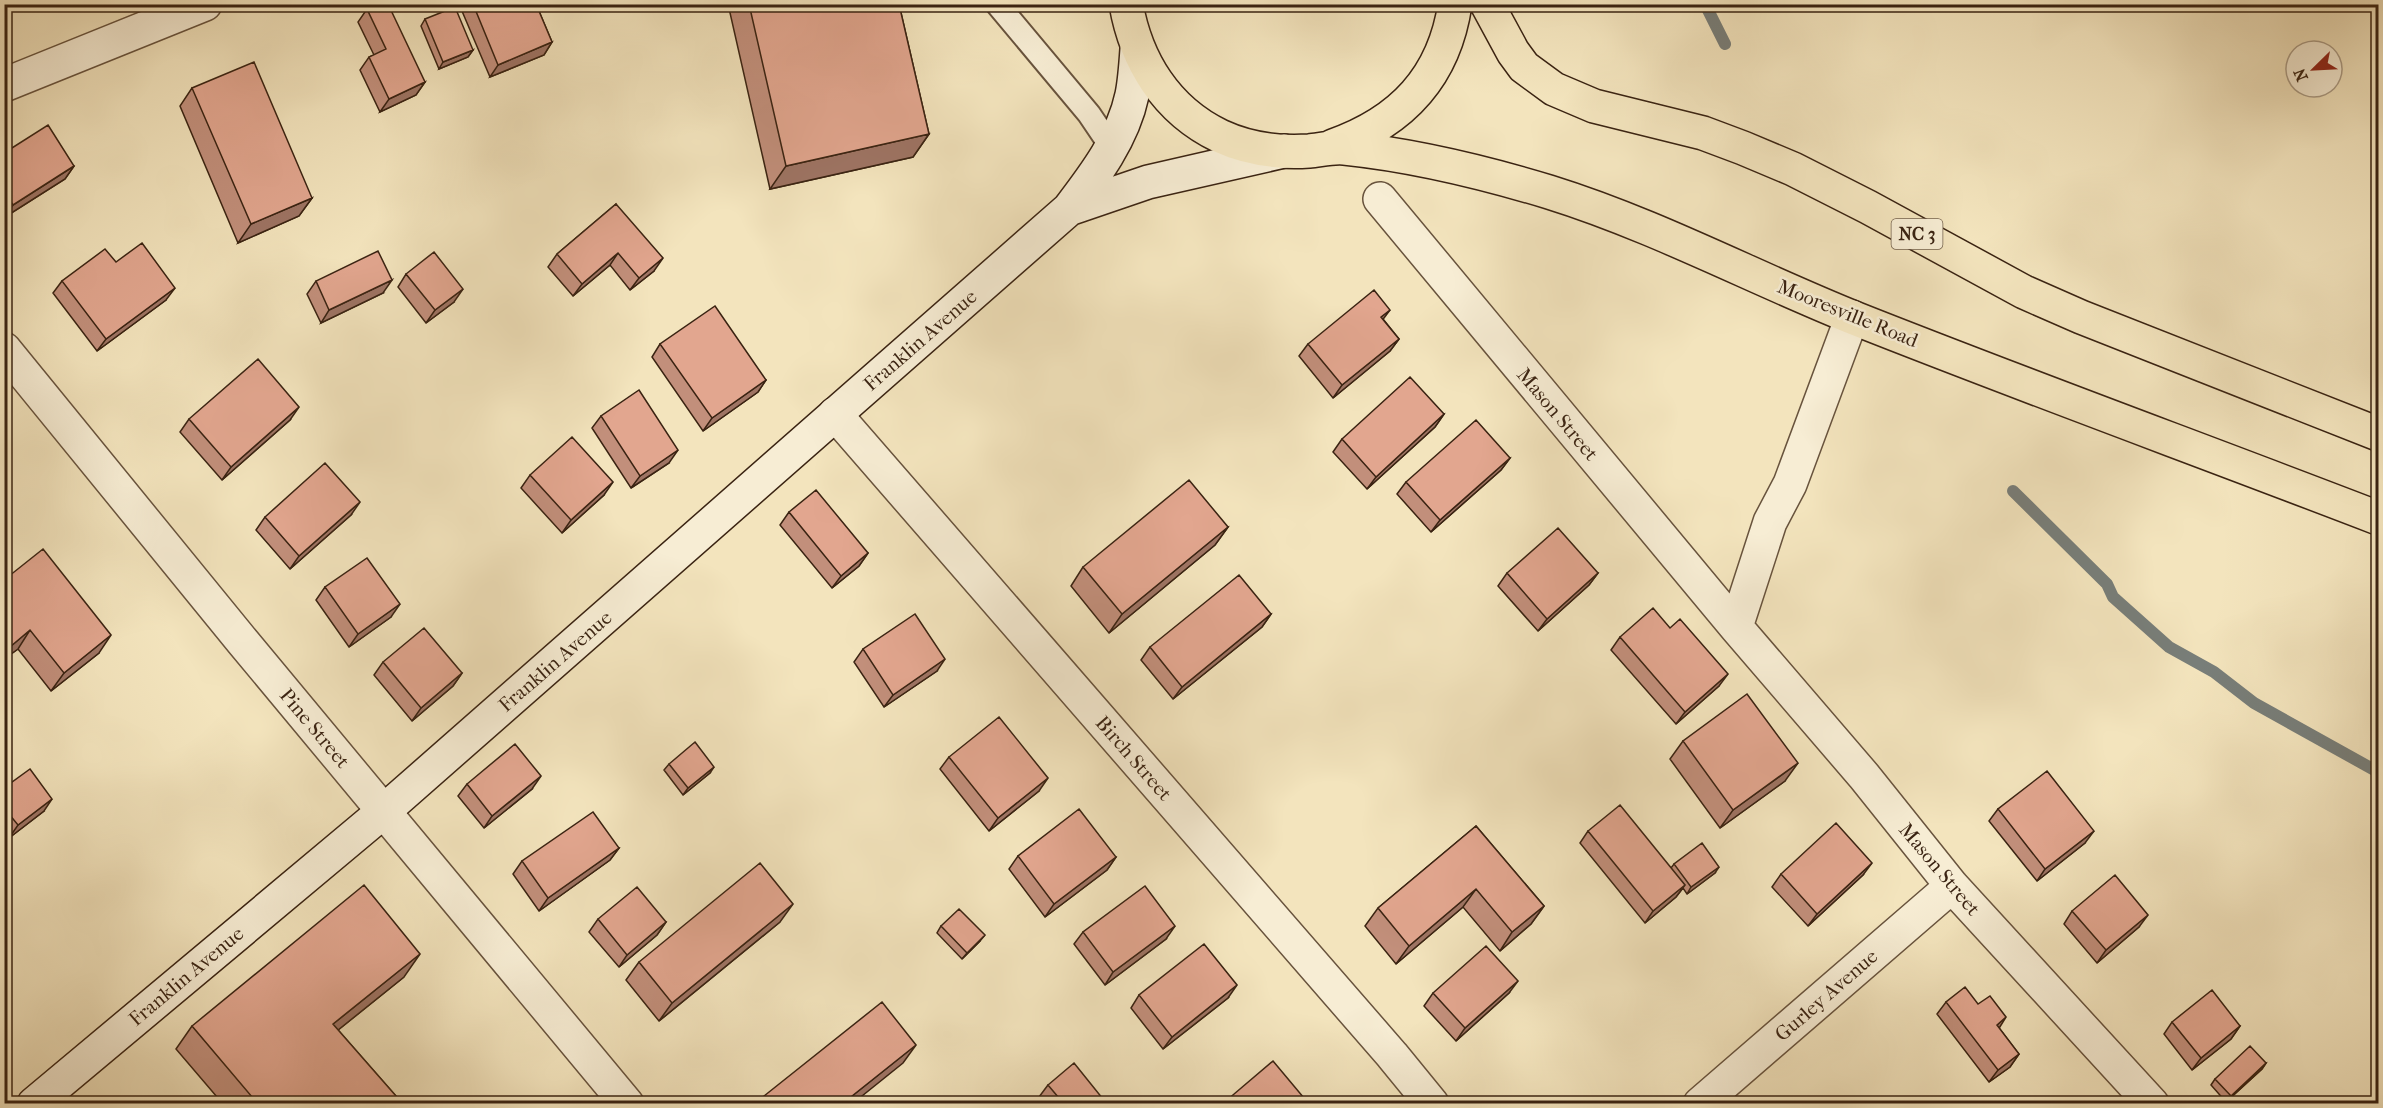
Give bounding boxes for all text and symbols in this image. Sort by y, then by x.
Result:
north arrow [2284,39,2344,99]
text: N [2289,65,2312,84]
road number: NC 3 [1892,219,1942,249]
street label: Mooresville Road [1774,275,1922,353]
street label: Franklin Avenue [859,285,982,396]
street label: Mason Street [1512,363,1603,465]
street label: Franklin Avenue [494,606,617,717]
street label: Pine Street [275,684,354,773]
street label: Birch Street [1091,711,1177,805]
street label: Mason Street [1894,818,1985,920]
street label: Franklin Avenue [124,922,248,1031]
street label: Gurley Avenue [1770,945,1882,1046]

